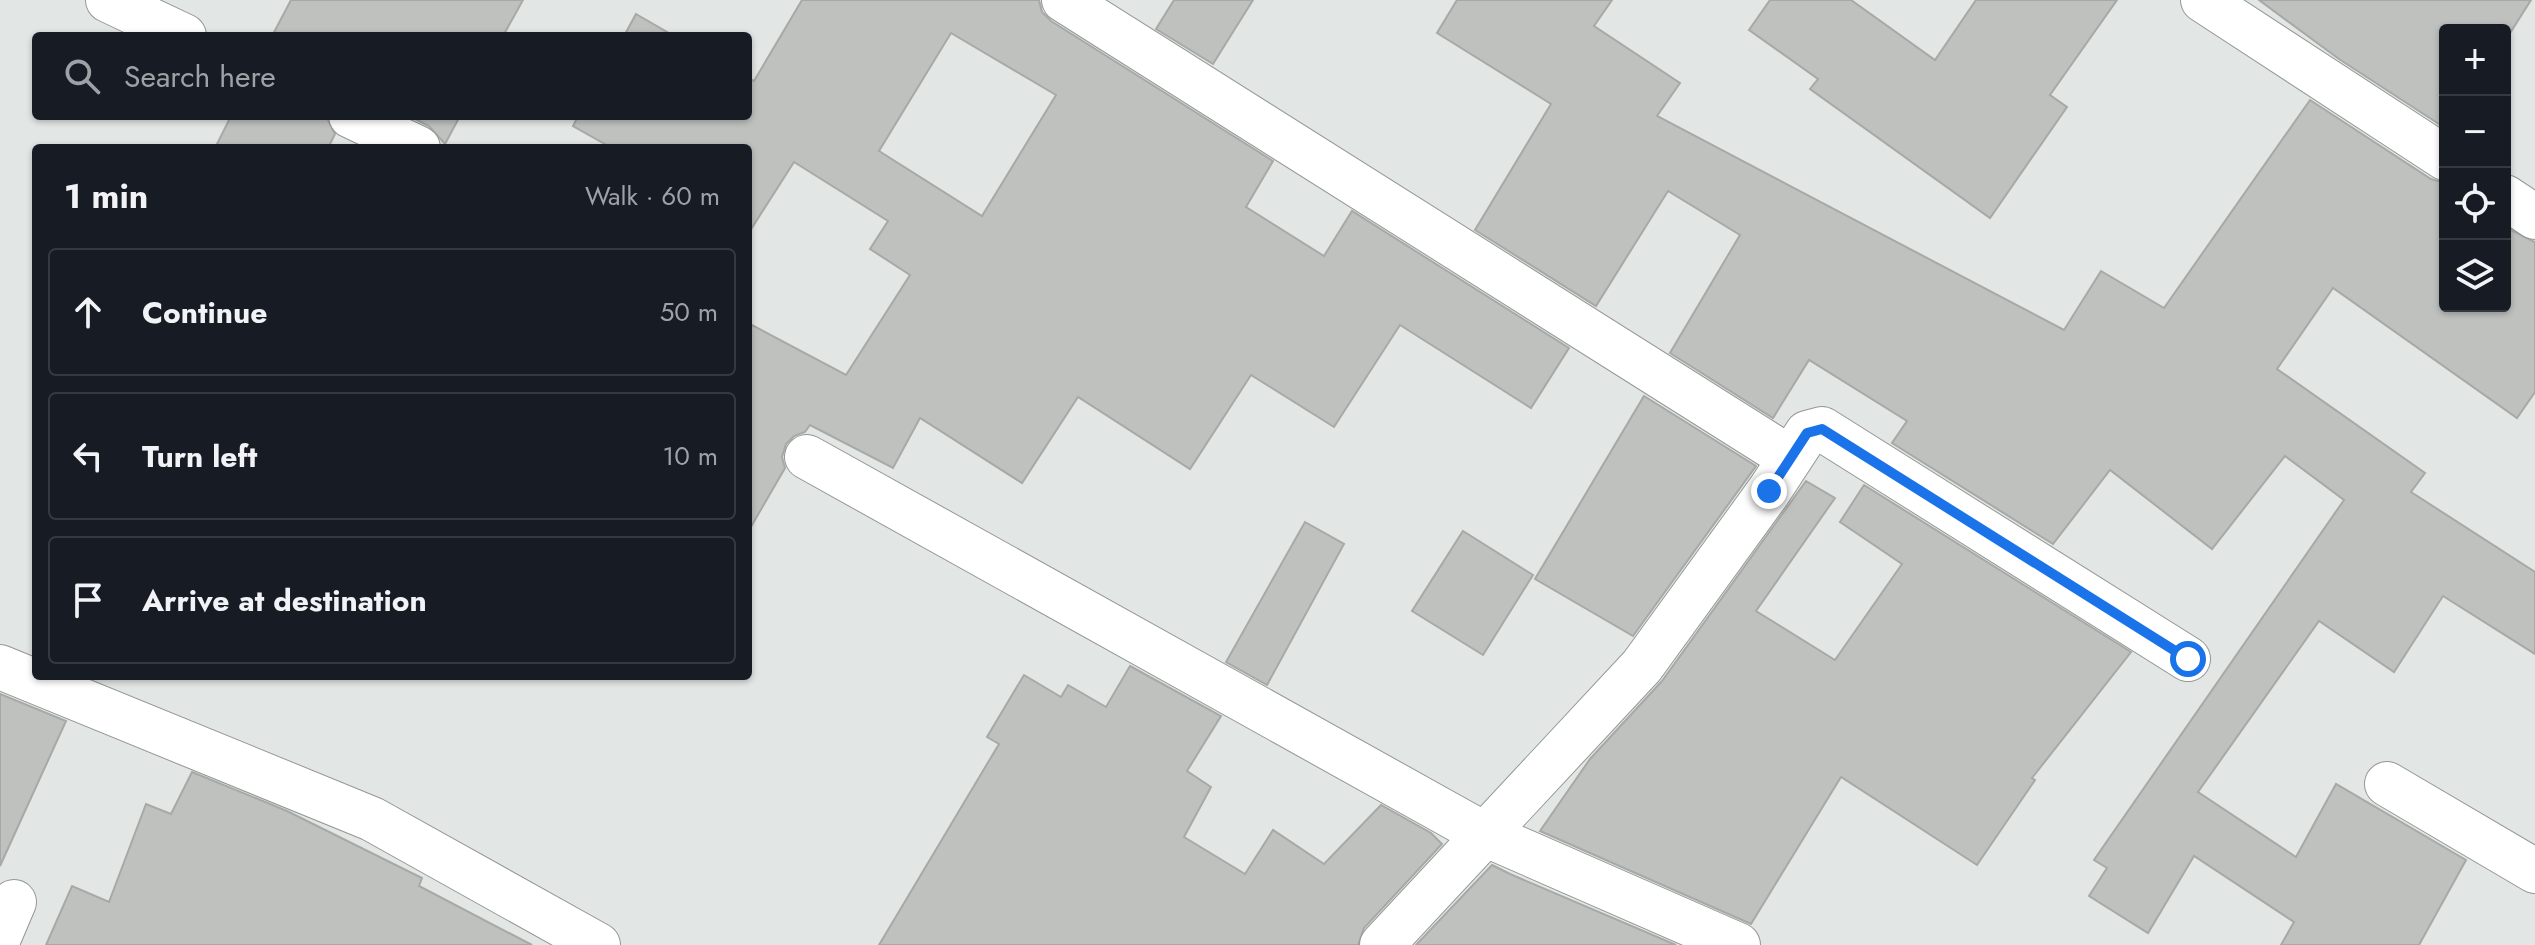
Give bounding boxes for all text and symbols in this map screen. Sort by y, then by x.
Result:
map controls [2439,24,2511,312]
button: + [2439,24,2511,96]
search box [32,32,752,120]
icon: search [60,54,104,98]
text: Search here [124,55,276,98]
button: − [2439,96,2511,168]
button: locate [2439,168,2511,240]
text: 1 min [64,172,148,221]
text: Walk · 60 m [585,177,720,215]
button: layers [2439,240,2511,312]
icon: ahead [66,290,110,334]
text: Continue [142,291,268,334]
text: 50 m [660,293,718,331]
icon: left [66,434,110,478]
text: Turn left [142,435,257,478]
text: 10 m [663,437,718,475]
route end [1751,473,1787,509]
icon: arrive [66,578,110,622]
text: Arrive at destination [142,579,427,622]
route start [2170,641,2206,677]

